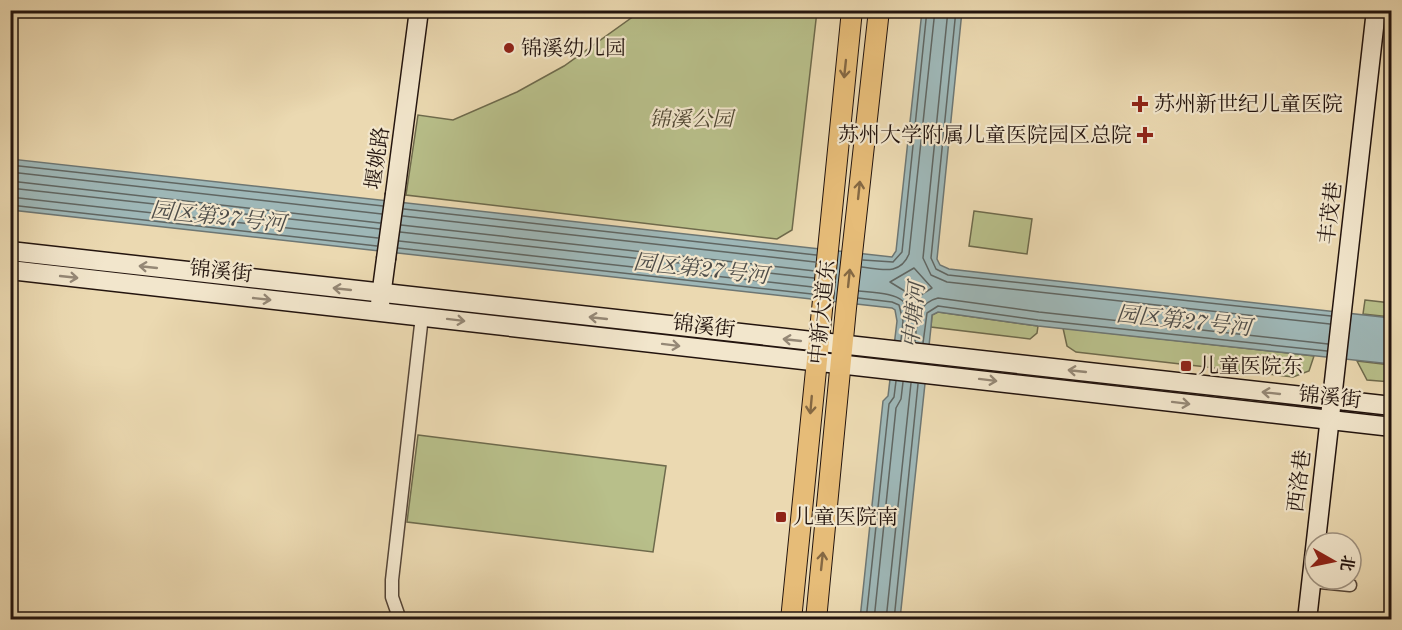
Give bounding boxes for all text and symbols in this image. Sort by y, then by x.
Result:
place label: 锦溪幼儿园 [521,37,626,60]
marker: 锦溪幼儿园 [502,41,516,55]
one-way arrow [840,58,851,78]
place label: 苏州新世纪儿童医院 [1154,93,1343,116]
marker: 苏州新世纪儿童医院 [1131,95,1149,113]
park label: 锦溪公园 [649,108,736,131]
place label: 苏州大学附属儿童医院园区总院 [838,124,1132,147]
street label: 堰姚路 [362,125,393,191]
marker: 苏州大学附属儿童医院园区总院 [1136,126,1154,144]
one-way arrow [854,180,865,200]
street label: 丰茂巷 [1315,180,1346,246]
water label: 园区第27号河 [149,198,291,236]
water label: 园区第27号河 [632,250,774,288]
street label: 锦溪街 [188,257,253,286]
street label: 中新大道东 [806,259,839,365]
one-way arrow [139,261,159,272]
one-way arrow [844,269,855,289]
one-way arrow [58,271,78,282]
water label: 中塘河 [899,277,930,349]
one-way arrow [332,283,352,294]
one-way arrow [252,294,272,305]
water label: 园区第27号河 [1115,302,1257,340]
street label: 锦溪街 [671,311,737,342]
one-way arrow [589,312,609,323]
one-way arrow [446,315,466,326]
one-way arrow [783,334,802,345]
one-way arrow [660,340,680,351]
place label: 儿童医院东 [1198,355,1303,378]
marker: 儿童医院东 [1179,359,1193,373]
one-way arrow [1067,366,1087,377]
one-way arrow [977,375,997,386]
street label: 锦溪街 [1297,383,1362,412]
one-way arrow [1261,387,1281,398]
one-way arrow [805,395,816,415]
one-way arrow [1171,398,1191,409]
street label: 西洛巷 [1284,448,1315,514]
place label: 儿童医院南 [793,506,898,529]
marker: 儿童医院南 [774,510,788,524]
north arrow [1303,531,1363,591]
one-way arrow [817,552,828,572]
text: 北 [1337,554,1357,573]

